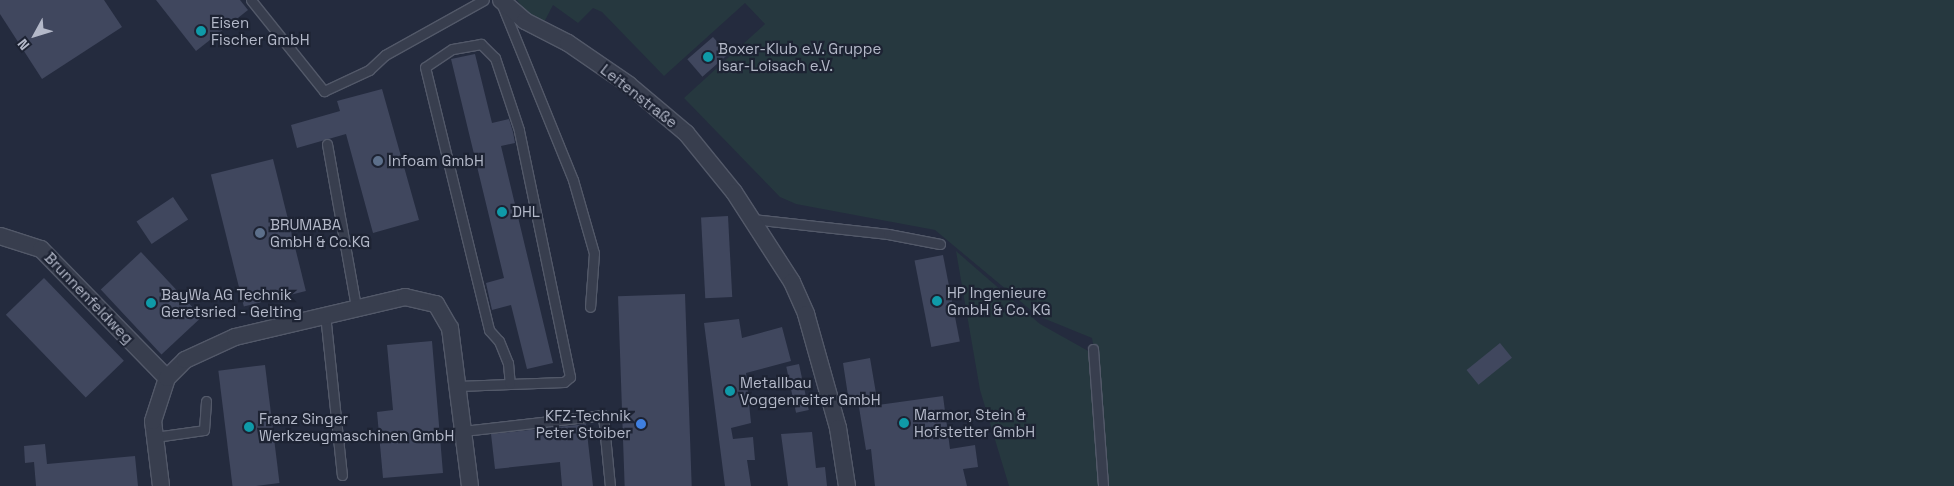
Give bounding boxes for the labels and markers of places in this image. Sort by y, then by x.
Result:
place label: Eisen Fischer GmbH [211,13,310,48]
marker: Eisen Fischer GmbH [195,25,207,37]
place label: Boxer-Klub e.V. Gruppe Isar-Loisach e.V. [718,39,882,74]
marker: Boxer-Klub e.V. Gruppe Isar-Loisach e.V. [702,51,714,63]
place label: Infoam GmbH [388,152,484,170]
marker: Infoam GmbH [372,155,384,167]
place label: DHL [512,203,540,221]
marker: DHL [496,206,508,218]
place label: BRUMABA GmbH & Co.KG [270,215,370,250]
marker: BRUMABA GmbH & Co.KG [254,227,266,239]
place label: HP Ingenieure GmbH & Co. KG [947,283,1051,318]
place label: BayWa AG Technik Geretsried - Gelting [161,285,303,320]
marker: HP Ingenieure GmbH & Co. KG [931,295,943,307]
marker: BayWa AG Technik Geretsried - Gelting [145,297,157,309]
place label: Metallbau Voggenreiter GmbH [740,373,881,408]
marker: Metallbau Voggenreiter GmbH [724,385,736,397]
place label: Marmor, Stein & Hofstetter GmbH [914,405,1035,440]
place label: KFZ-Technik Peter Stoiber [536,406,631,441]
place label: Franz Singer Werkzeugmaschinen GmbH [259,409,454,444]
marker: Marmor, Stein & Hofstetter GmbH [898,417,910,429]
marker: KFZ-Technik Peter Stoiber [635,418,647,430]
marker: Franz Singer Werkzeugmaschinen GmbH [243,421,255,433]

